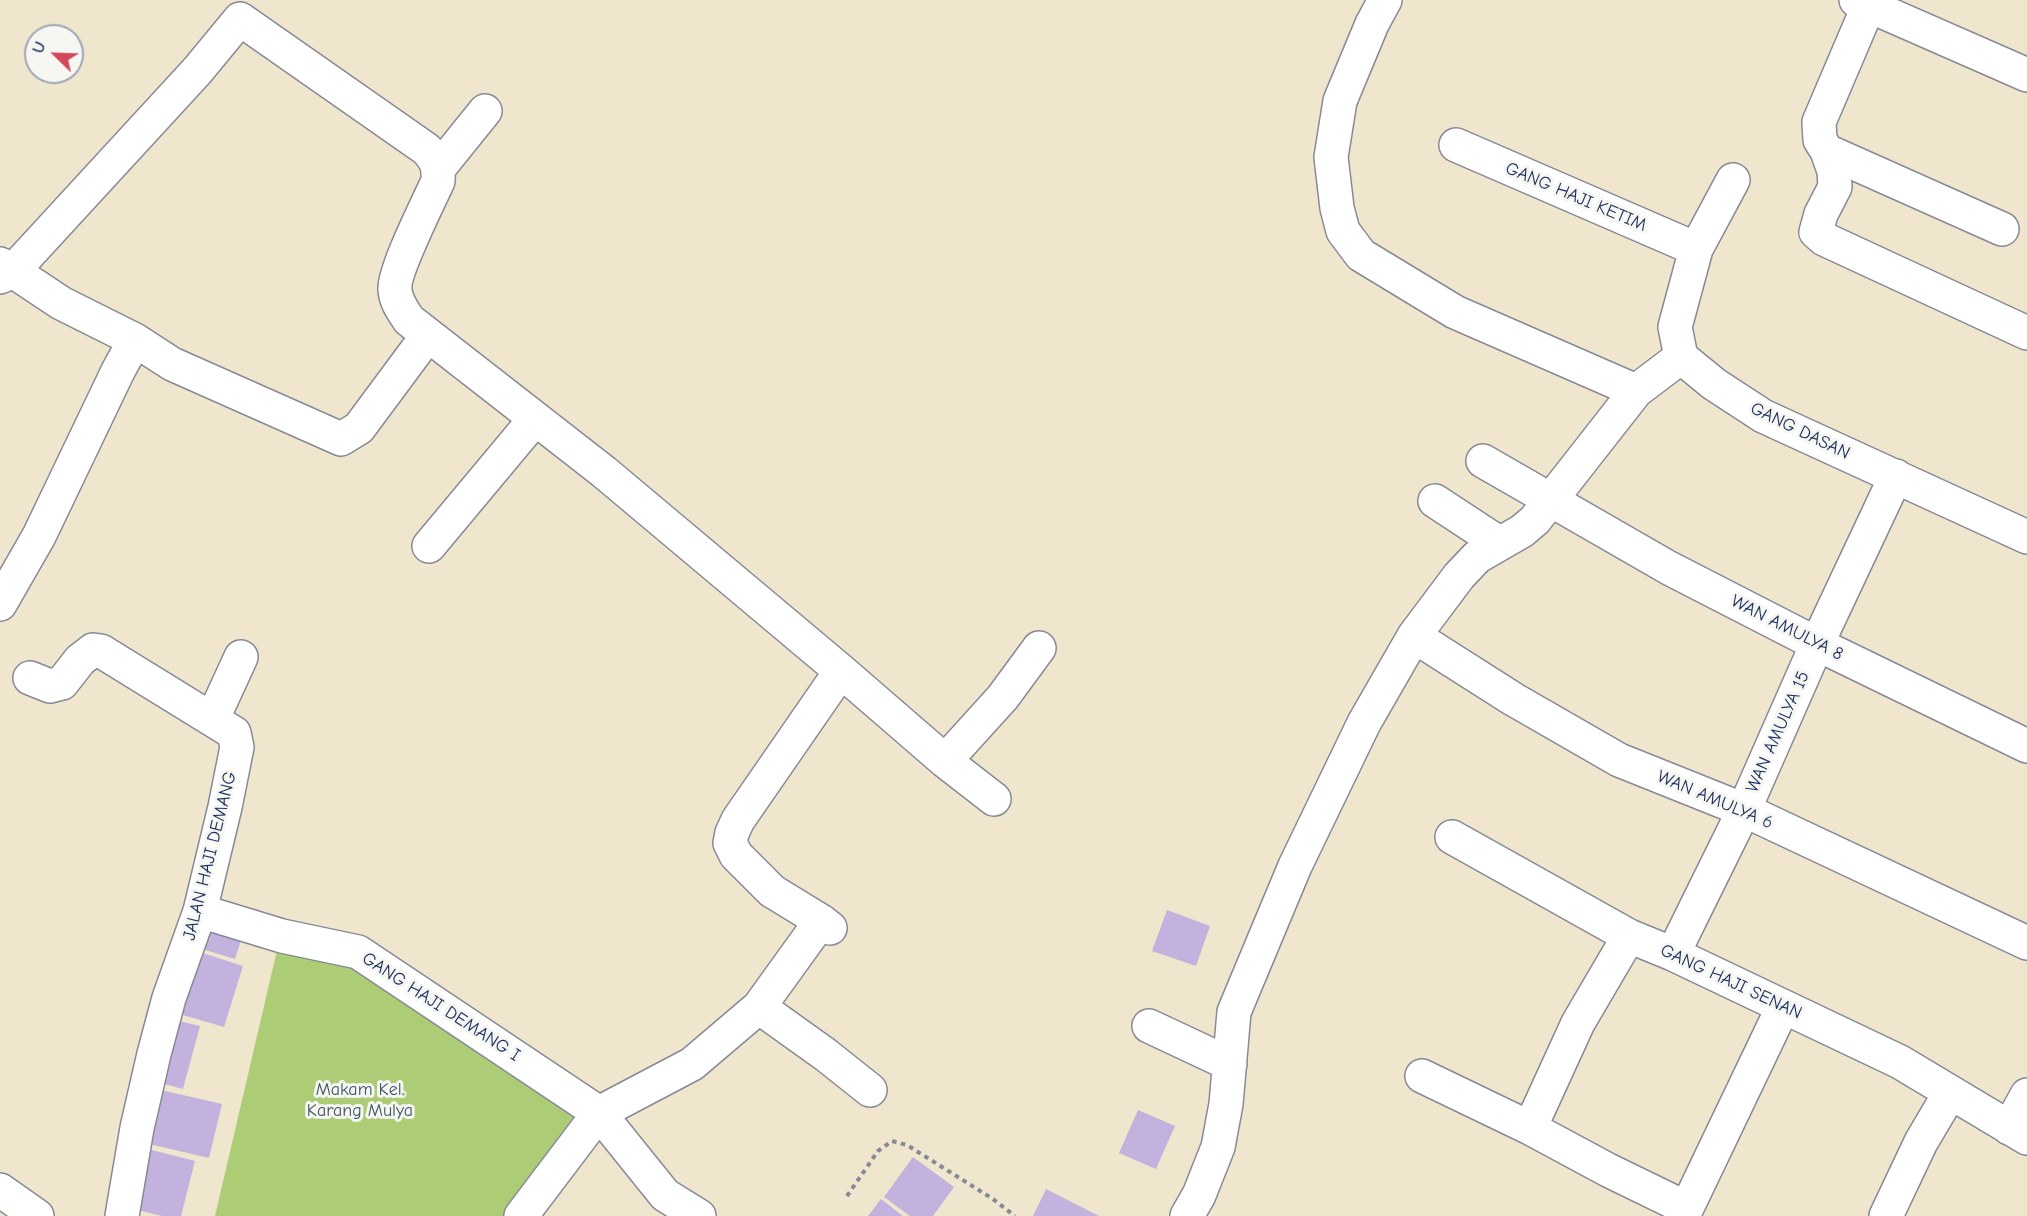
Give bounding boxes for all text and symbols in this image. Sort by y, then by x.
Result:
north arrow [24,24,84,84]
text: U [29,39,50,56]
street label: GANG HAJI KETIM [1502,157,1650,237]
street label: GANG DASAN [1747,398,1853,464]
street label: WAN AMULYA 8 [1727,590,1847,666]
street label: WAN AMULYA 15 [1742,668,1814,796]
street label: WAN AMULYA 6 [1654,766,1776,834]
street label: JALAN HAJI DEMANG [179,769,241,943]
street label: GANG HAJI SENAN [1657,940,1805,1024]
street label: GANG HAJI DEMANG I [358,948,524,1066]
park label: Makam Kel. Karang Mulya [307,1079,413,1122]

